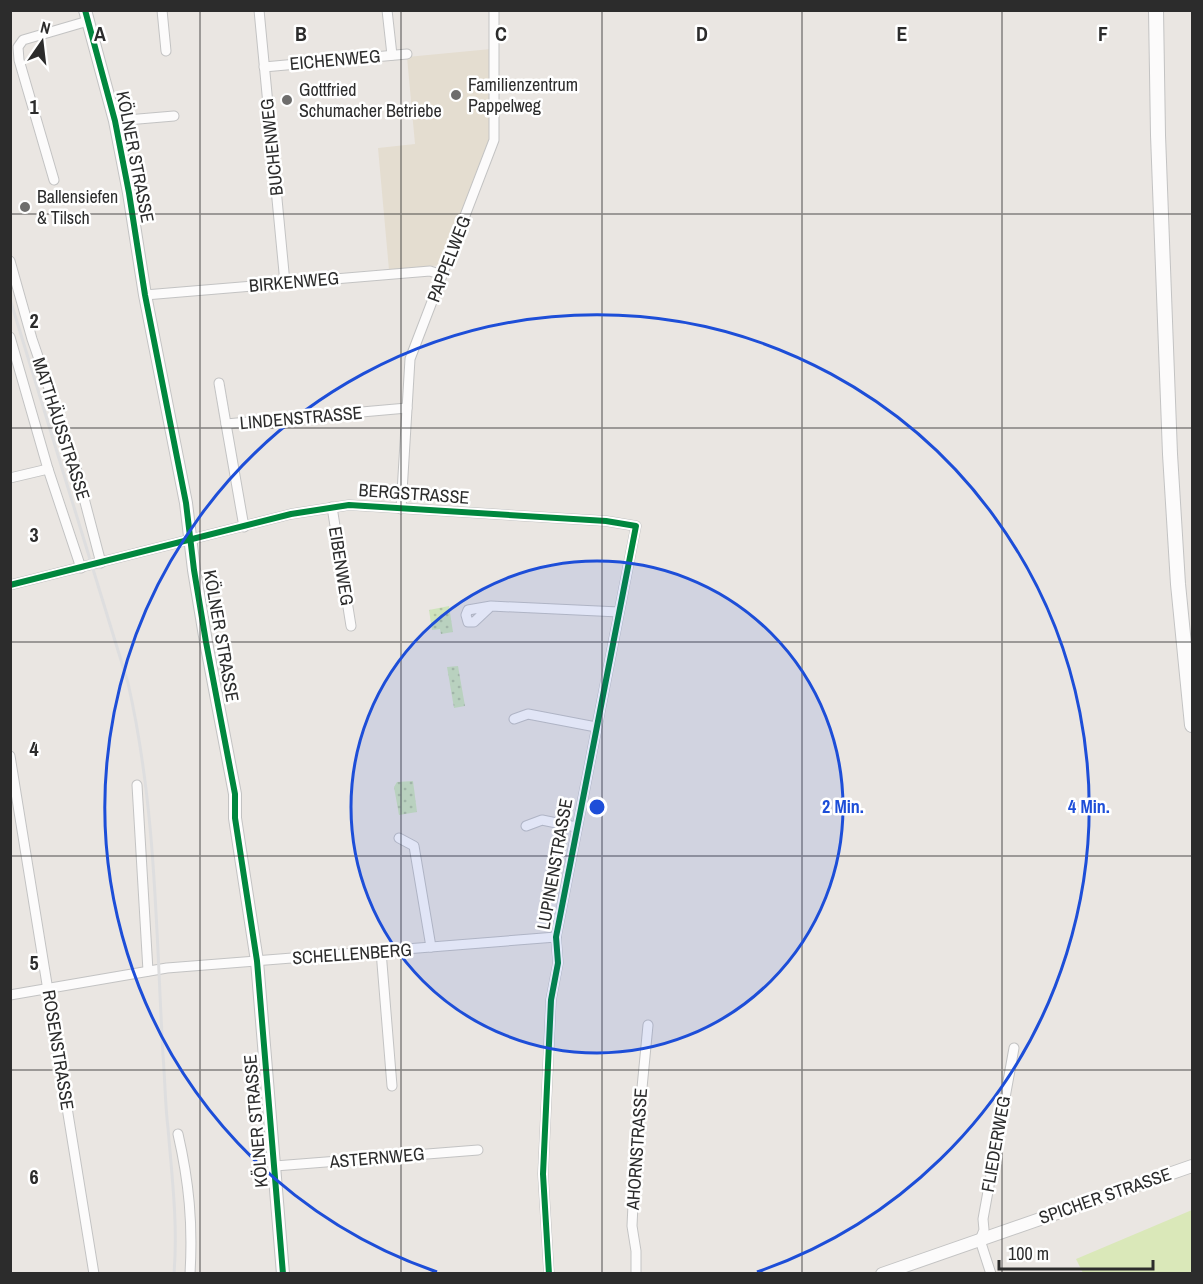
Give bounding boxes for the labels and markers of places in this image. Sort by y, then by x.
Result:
place label: Familienzentrum Pappelweg [468,72,578,118]
place label: Gottfried Schumacher Betriebe [299,77,442,123]
marker: Familienzentrum Pappelweg [449,88,463,102]
marker: Gottfried Schumacher Betriebe [280,93,294,107]
place label: Ballensiefen & Tilsch [37,184,118,230]
marker: Ballensiefen & Tilsch [18,200,32,214]
centre of rings [587,797,607,817]

